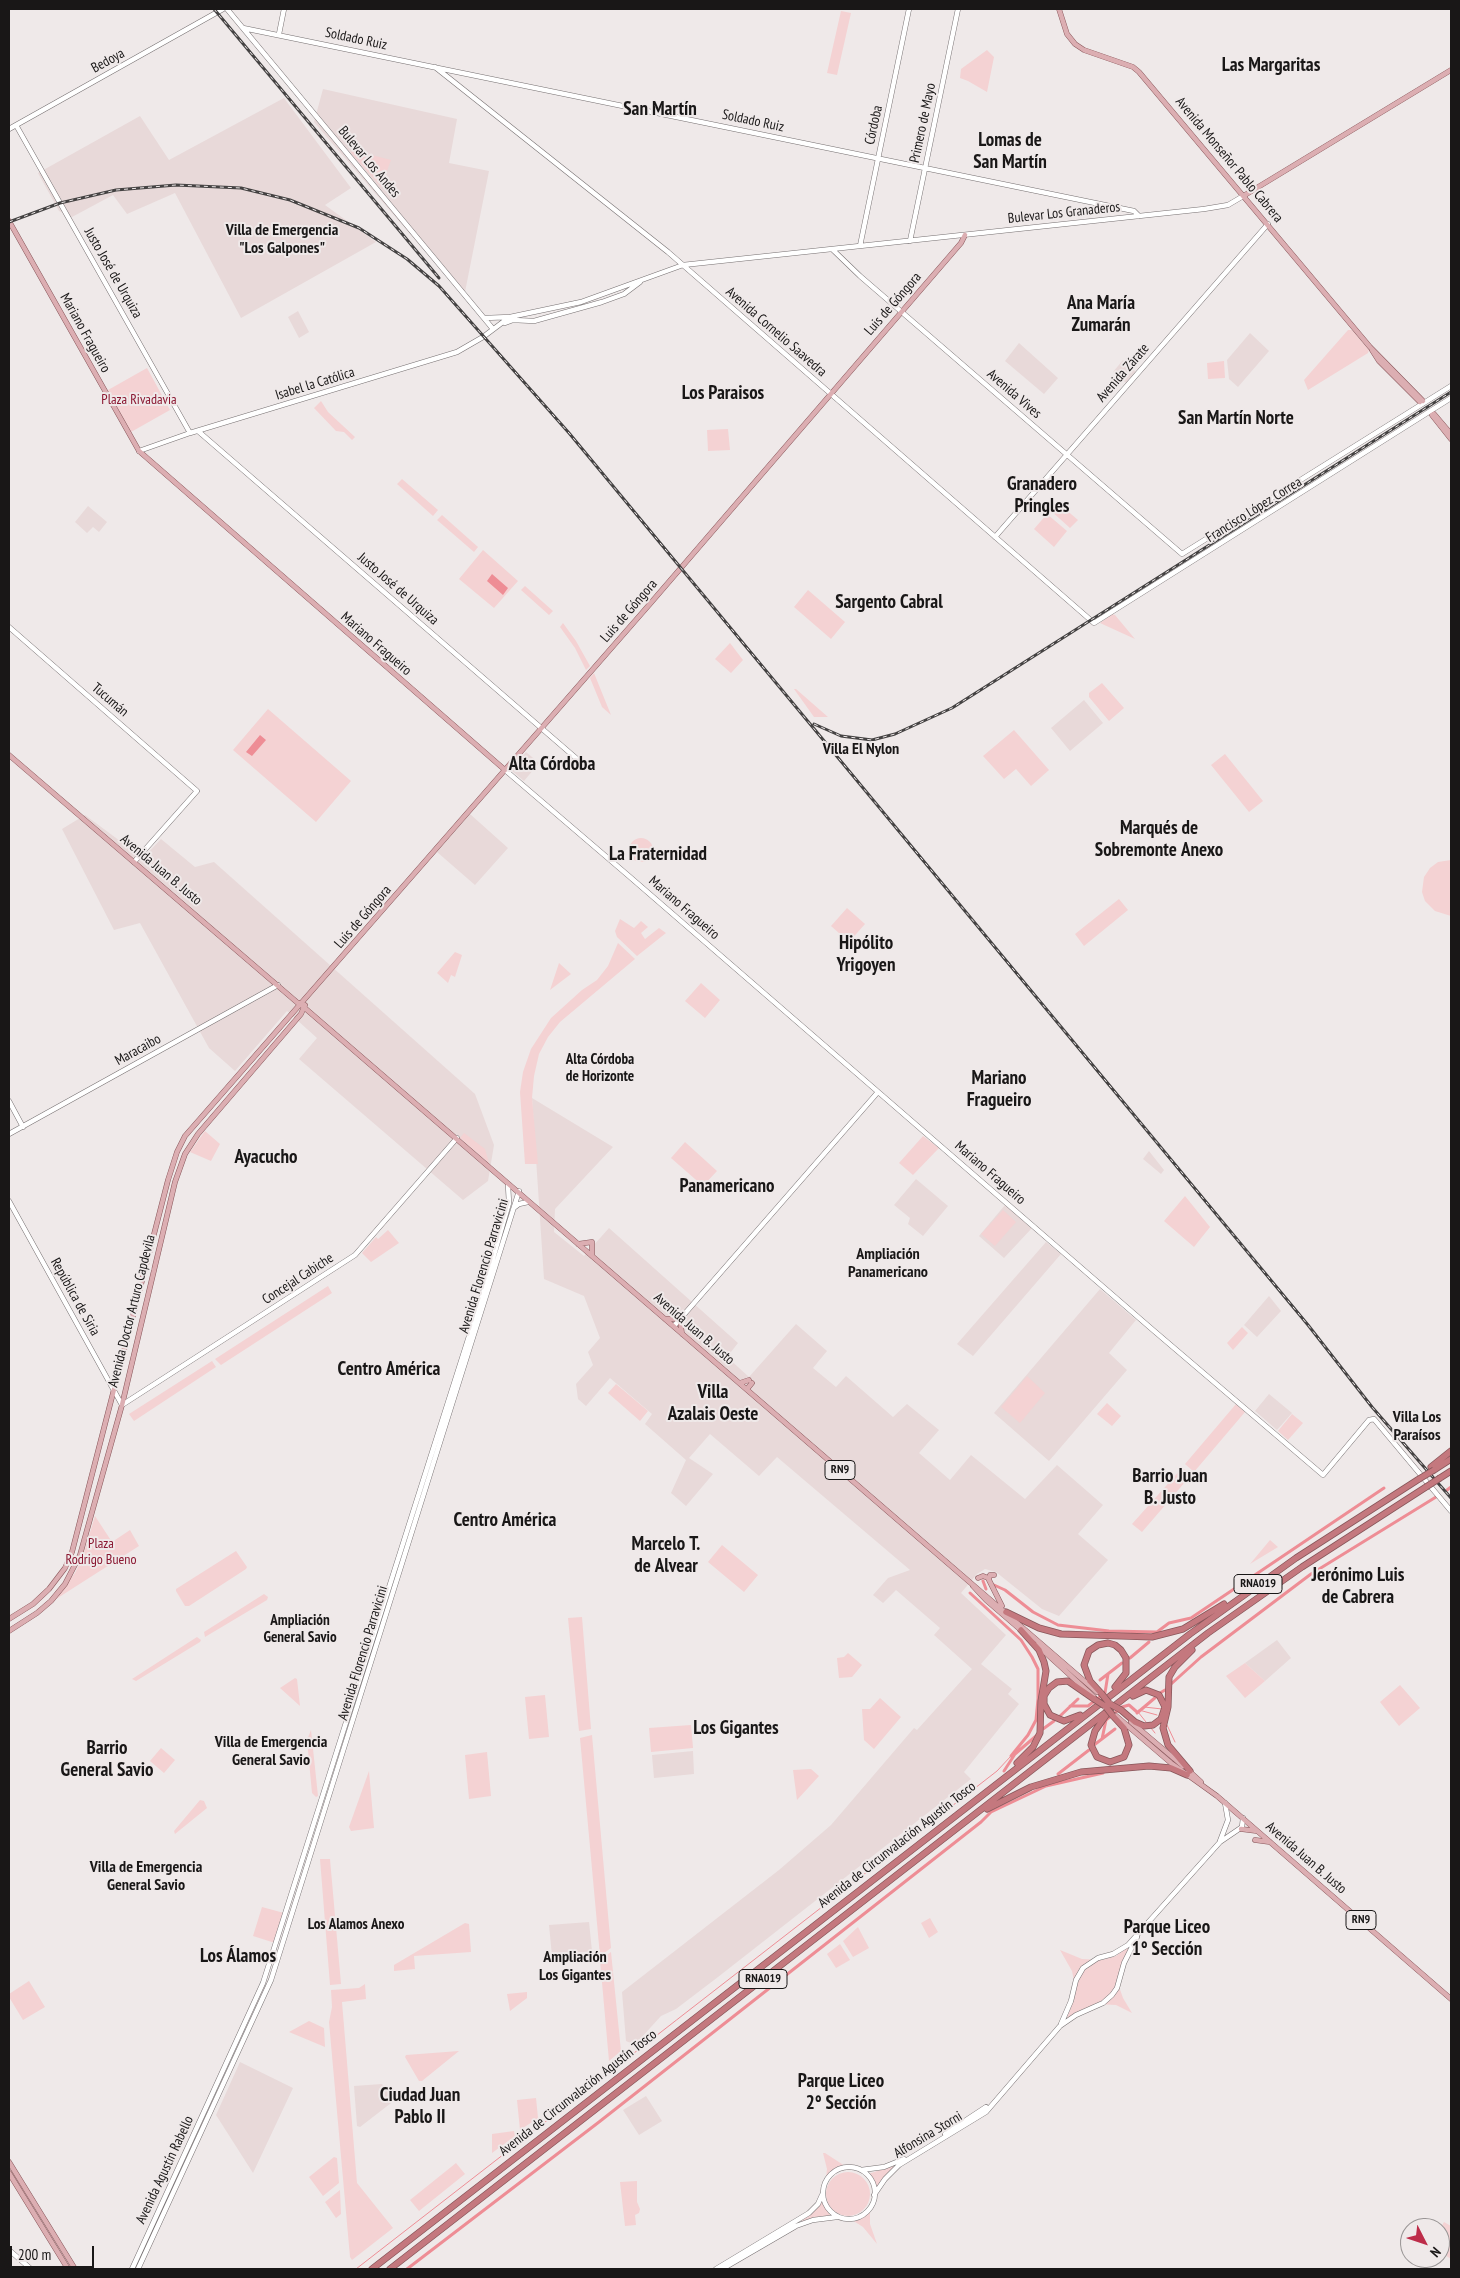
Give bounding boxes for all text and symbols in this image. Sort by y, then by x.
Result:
street label: Soldado Ruiz [323,24,389,54]
street label: Bedoya [89,45,127,77]
district label: Las Margaritas [1222,55,1320,77]
street label: Primero de Mayo [906,82,940,164]
street label: Avenida Monseñor Pablo Cabrera [1172,94,1286,226]
district label: San Martín [623,99,697,121]
street label: Córdoba [862,104,886,146]
street label: Soldado Ruiz [720,106,786,136]
street label: Bulevar Los Andes [334,123,404,201]
district label: Lomas de San Martín [973,130,1047,174]
street label: Bulevar Los Granaderos [1007,199,1121,227]
district label: Villa de Emergencia "Los Galpones" [226,220,338,258]
street label: Justo José de Urquiza [80,225,146,321]
street label: Luis de Góngora [861,269,925,339]
street label: Avenida Cornelio Saavedra [722,284,830,380]
street label: Mariano Fragueiro [56,290,114,376]
district label: Ana María Zumarán [1067,293,1135,337]
street label: Avenida Zárate [1093,340,1153,406]
street label: Isabel la Católica [273,364,357,404]
street label: Avenida Vives [983,366,1045,422]
district label: Los Paraisos [682,383,764,405]
park label: Plaza Rivadavia [101,392,177,408]
district label: San Martín Norte [1178,408,1294,430]
district label: Granadero Pringles [1007,474,1077,518]
street label: Francisco López Correa [1203,474,1305,546]
street label: Justo José de Urquiza [354,549,442,629]
street label: Luis de Góngora [597,576,661,646]
district label: Sargento Cabral [835,592,943,614]
street label: Mariano Fragueiro [337,609,415,679]
street label: Tucumán [88,680,132,720]
district label: Villa El Nylon [823,739,899,759]
district label: Alta Córdoba [509,754,595,776]
district label: Marqués de Sobremonte Anexo [1095,818,1223,862]
street label: Avenida Juan B. Justo [117,831,205,909]
district label: La Fraternidad [609,844,707,866]
street label: Mariano Fragueiro [645,873,723,943]
street label: Luis de Góngora [331,882,395,952]
district label: Hipólito Yrigoyen [837,933,895,977]
street label: Maracaibo [112,1031,164,1069]
district label: Alta Córdoba de Horizonte [566,1051,634,1086]
district label: Mariano Fragueiro [967,1068,1031,1112]
street label: Mariano Fragueiro [951,1138,1029,1208]
district label: Ayacucho [235,1147,297,1169]
district label: Panamericano [680,1176,774,1198]
street label: Avenida Florencio Parravicini [456,1197,512,1335]
street label: Avenida Doctor Arturo Capdevila [105,1233,159,1389]
district label: Ampliación Panamericano [848,1244,928,1282]
street label: Concejal Cabiche [259,1250,337,1308]
street label: República de Siria [47,1255,103,1339]
street label: Avenida Juan B. Justo [650,1289,738,1369]
district label: Centro América [338,1359,440,1381]
district label: Villa Azalais Oeste [668,1382,758,1426]
district label: Villa Los Paraísos [1393,1407,1441,1445]
road number: RN9 [825,1460,855,1480]
district label: Barrio Juan B. Justo [1132,1466,1208,1510]
district label: Centro América [454,1510,556,1532]
district label: Marcelo T. de Alvear [632,1534,700,1578]
park label: Plaza Rodrigo Bueno [66,1536,136,1568]
district label: Jerónimo Luis de Cabrera [1312,1565,1404,1609]
road number: RNA019 [1234,1575,1282,1594]
street label: Avenida Florencio Parravicini [335,1584,391,1722]
district label: Ampliación General Savio [263,1612,337,1647]
district label: Los Gigantes [693,1718,779,1740]
district label: Villa de Emergencia General Savio [215,1732,327,1770]
district label: Barrio General Savio [61,1738,153,1782]
street label: Avenida de Circunvalación Agustín Tosco [815,1778,979,1912]
street label: Avenida Juan B. Justo [1262,1818,1350,1898]
district label: Villa de Emergencia General Savio [90,1857,202,1895]
road number: RN9 [1346,1910,1376,1930]
district label: Los Alamos Anexo [308,1916,404,1934]
district label: Parque Liceo 1° Sección [1124,1917,1210,1961]
district label: Los Álamos [200,1946,276,1968]
district label: Ampliación Los Gigantes [539,1947,611,1985]
road number: RNA019 [739,1970,787,1988]
street label: Avenida de Circunvalación Agustín Tosco [496,2026,660,2160]
district label: Parque Liceo 2° Sección [798,2071,884,2115]
district label: Ciudad Juan Pablo II [380,2085,460,2129]
street label: Alfonsina Storni [891,2108,965,2162]
street label: Avenida Agustín Rabello [133,2113,197,2227]
north arrow [1400,2218,1450,2268]
scale bar [12,2236,96,2268]
text: N [1426,2243,1445,2261]
text: 200 m [18,2245,51,2264]

